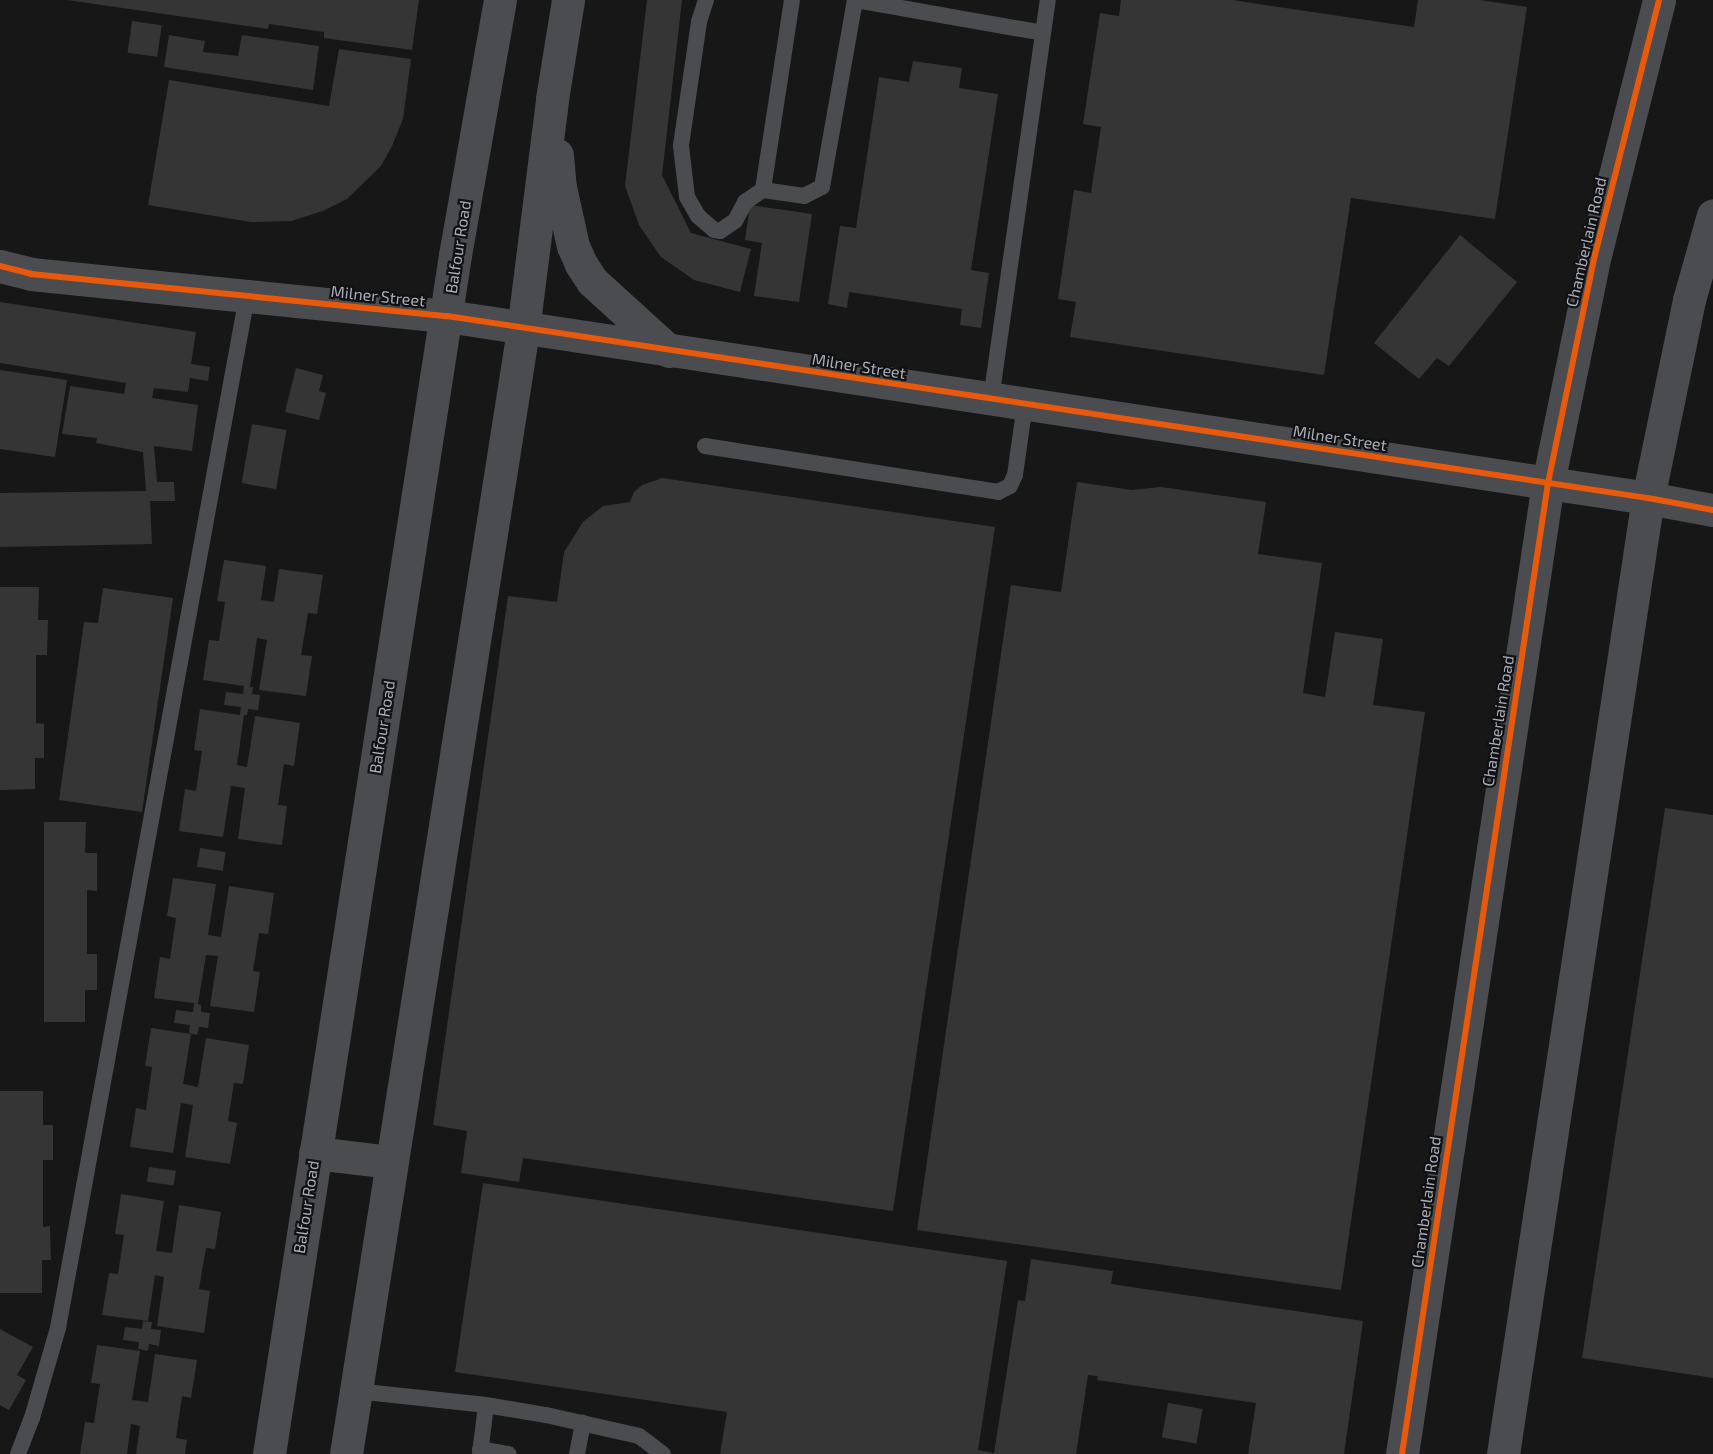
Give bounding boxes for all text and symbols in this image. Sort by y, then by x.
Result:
street label: Chamberlain Road [1562,175,1610,309]
street label: Balfour Road [441,199,475,295]
street label: Milner Street [330,281,426,311]
street label: Milner Street [811,349,907,383]
street label: Milner Street [1292,421,1388,455]
street label: Chamberlain Road [1478,654,1518,788]
street label: Balfour Road [365,679,399,775]
street label: Chamberlain Road [1407,1135,1445,1269]
street label: Balfour Road [289,1159,323,1255]

